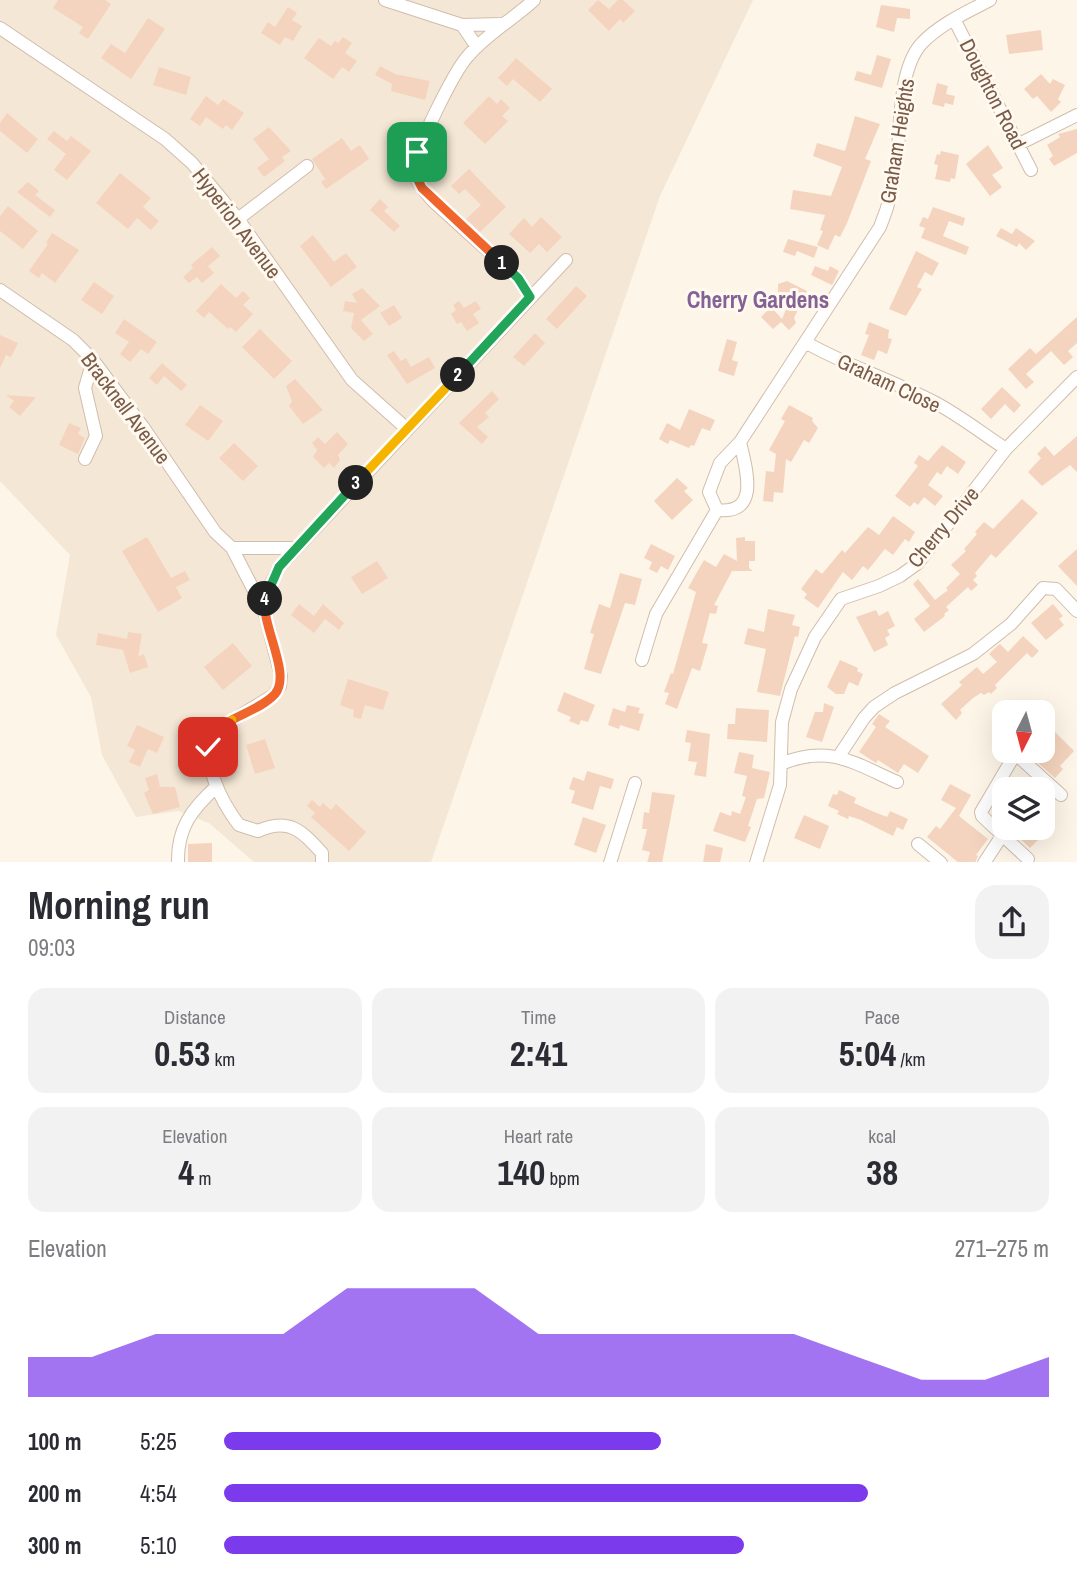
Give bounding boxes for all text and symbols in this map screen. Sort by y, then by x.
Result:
street label: Doughton Road [953,34,1033,154]
street label: Graham Heights [873,76,921,206]
pin [387,122,447,182]
icon: arrive [398,133,436,171]
street label: Hyperion Avenue [186,162,288,284]
pin: 1 [484,246,520,280]
text: 1 [497,249,506,275]
district label: Cherry Gardens [687,284,829,315]
street label: Bracknell Avenue [74,346,178,470]
street label: Graham Close [833,346,945,420]
pin: 2 [440,358,476,392]
text: 2 [453,361,462,387]
pin: 3 [338,466,374,500]
text: 3 [351,469,360,495]
street label: Cherry Drive [901,480,985,574]
pin: 4 [247,582,282,616]
text: 4 [260,585,269,611]
north arrow [992,700,1055,763]
map controls [992,700,1055,840]
pin [178,717,238,777]
icon: check [189,728,227,766]
button: layers [992,777,1055,840]
text: Morning run [28,880,210,931]
button: share [975,885,1049,959]
text: 09:03 [28,932,75,963]
text: Distance [164,1004,226,1030]
text: Time [521,1004,556,1030]
text: Pace [864,1004,900,1030]
text: 0.53 [154,1030,210,1077]
text: 2:41 [510,1030,567,1077]
text: 5:04 [839,1030,896,1077]
text: km [210,1046,235,1072]
text: /km [896,1046,926,1072]
text: Elevation [162,1123,227,1149]
text: Heart rate [504,1123,573,1149]
text: kcal [868,1123,896,1149]
text: 4 [178,1149,194,1196]
text: 140 [497,1149,545,1196]
text: 38 [866,1149,898,1196]
text: m [194,1165,211,1191]
text: bpm [545,1165,580,1191]
text: Elevation [28,1233,107,1264]
text: 271–275 m [955,1233,1049,1264]
text: 100 m [28,1426,81,1457]
text: 5:25 [140,1426,177,1457]
text: 200 m [28,1478,81,1509]
text: 4:54 [140,1478,177,1509]
text: 300 m [28,1530,81,1561]
text: 5:10 [140,1530,177,1561]

